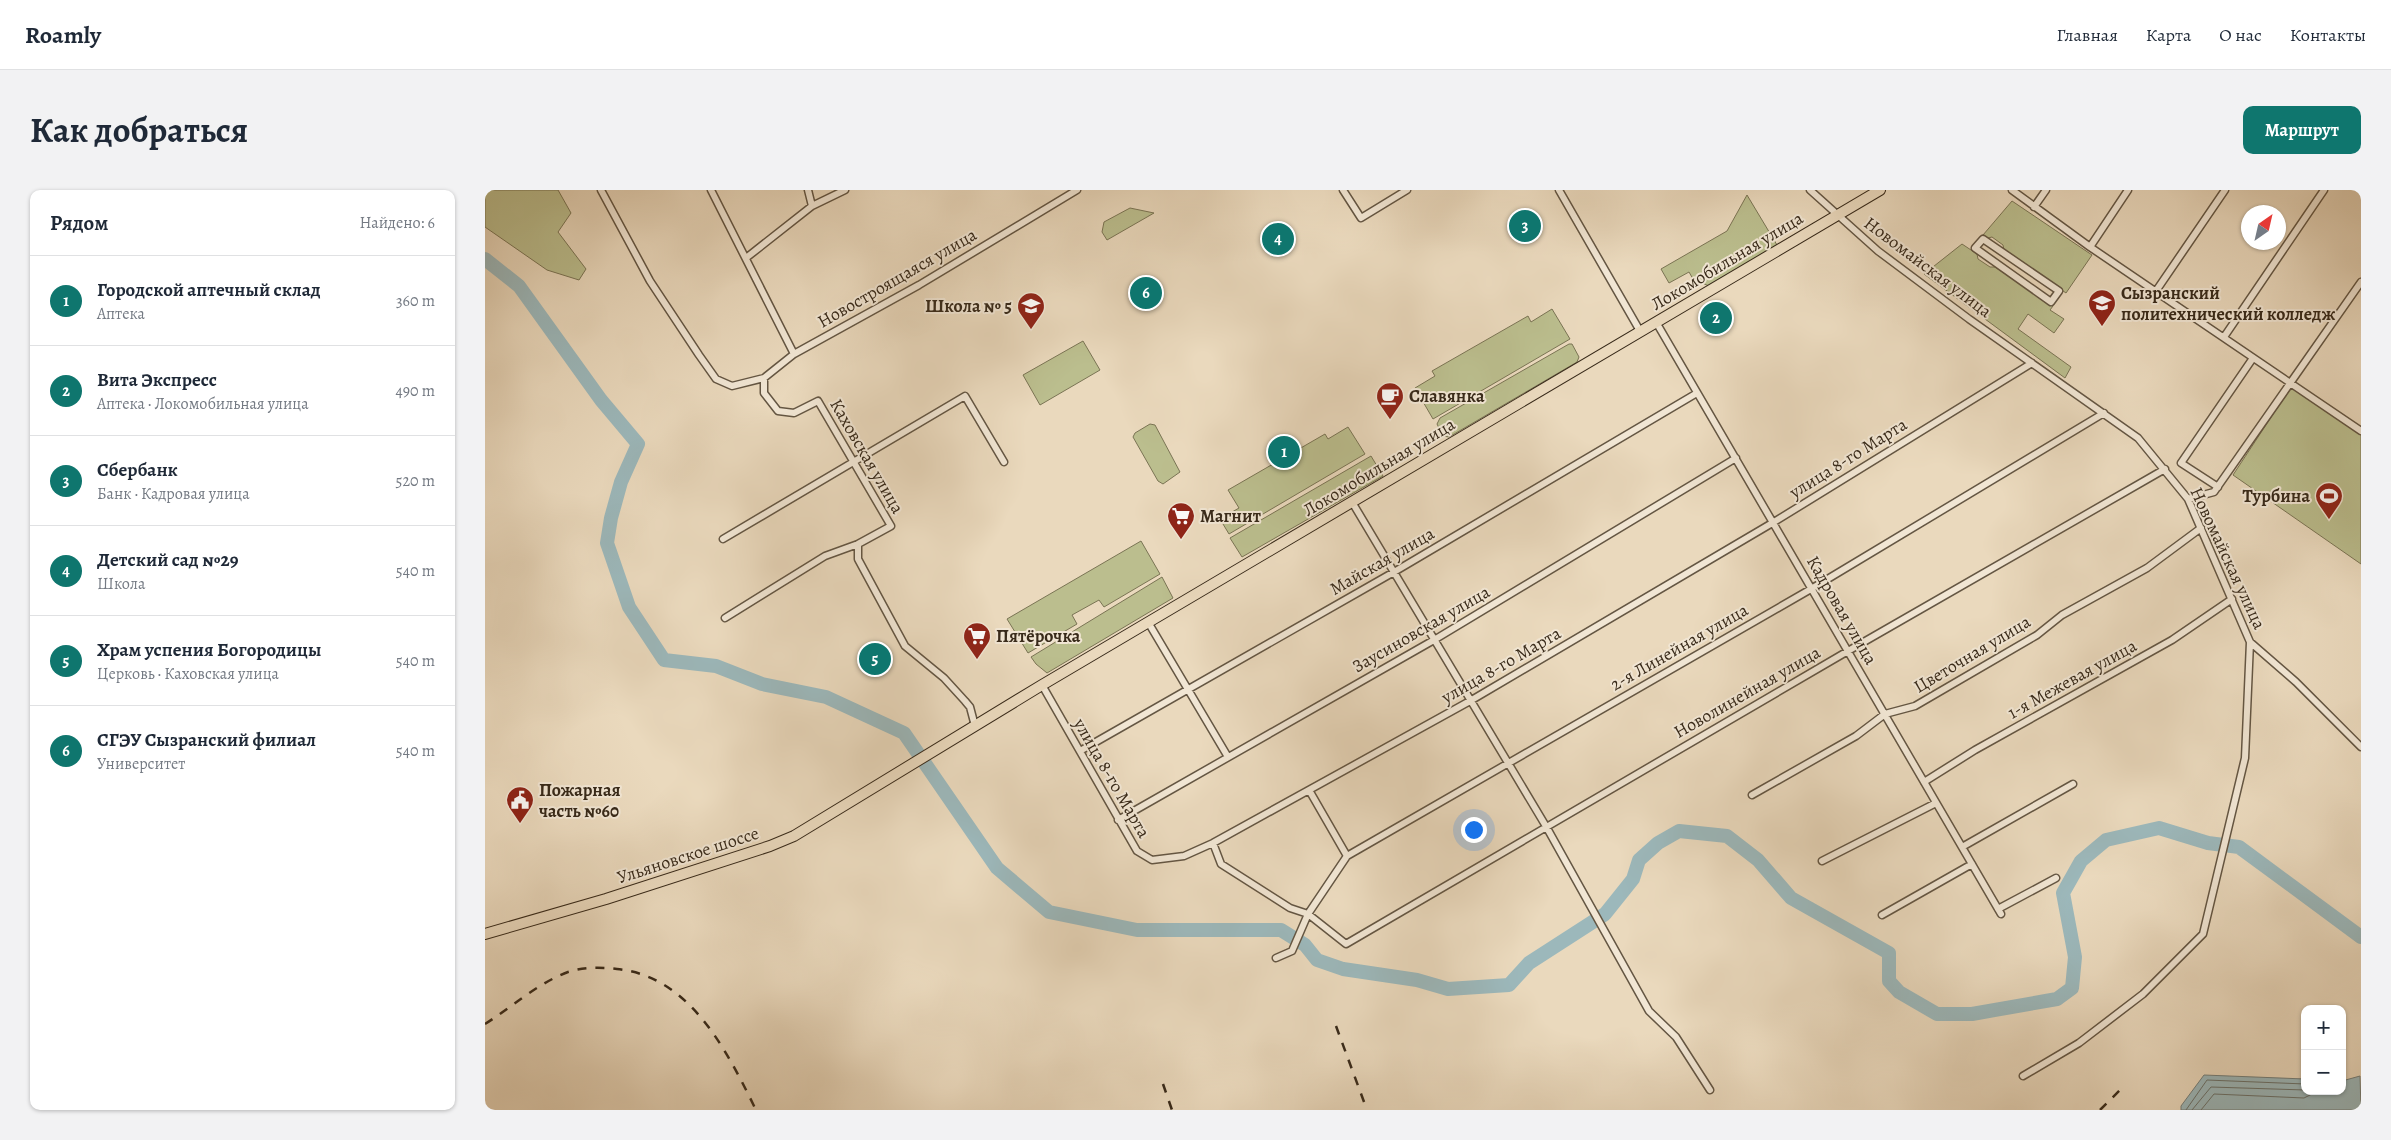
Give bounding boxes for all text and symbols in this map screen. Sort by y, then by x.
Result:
text: Roamly [25,19,101,51]
text: Главная [2057,23,2118,47]
text: Карта [2146,23,2191,47]
text: О нас [2219,23,2262,47]
text: Контакты [2290,23,2366,47]
text: Как добраться [30,106,248,154]
button: Маршрут [2243,106,2361,154]
north arrow [2241,205,2286,250]
street label: Локомобильная улица [1646,206,1808,316]
pin: 3 [1509,207,1541,245]
text: Рядом [50,209,108,237]
street label: Новомайская улица [1859,211,1997,323]
text: Найдено: 6 [360,212,435,234]
pin: 4 [1262,220,1294,258]
street label: Новостроящаяся улица [813,222,982,333]
pin: 6 [1130,274,1162,312]
text: Городской аптечный склад [97,277,321,303]
place label: Сызранский политехнический колледж [2121,281,2335,326]
school or university icon: Сызранский политехнический колледж [2087,288,2117,327]
text: 1 [63,290,69,312]
text: 360 m [396,290,435,312]
school or university icon: Школа № 5 [1016,291,1046,330]
place label: Школа № 5 [925,294,1012,318]
pin: 2 [1700,299,1732,337]
text: Аптека [97,303,145,325]
text: Вита Экспресс [97,367,217,393]
text: 2 [62,380,70,402]
text: 490 m [395,380,435,402]
cafe icon: Славянка [1375,381,1405,420]
place label: Славянка [1409,384,1485,408]
text: Аптека · Локомобильная улица [97,393,309,415]
street label: Каховская улица [824,394,910,518]
street label: Локомобильная улица [1298,412,1460,522]
street label: улица 8-го Марта [1784,412,1912,504]
pin: 1 [1268,433,1300,471]
text: Сбербанк [97,457,178,483]
text: 3 [63,470,69,492]
text: 520 m [396,470,435,492]
sports icon: Турбина [2314,481,2344,520]
text: Банк · Кадровая улица [97,483,250,505]
street label: Новомайская улица [2185,483,2272,634]
place label: Турбина [2243,484,2310,508]
supermarket icon: Магнит [1166,501,1196,540]
place label: Магнит [1200,504,1261,528]
street label: Майская улица [1325,521,1439,601]
text: Детский сад №29 [97,547,238,573]
street label: Кадровая улица [1801,551,1883,669]
text: 4 [62,560,70,582]
text: 540 m [396,560,435,582]
text: Школа [97,573,145,595]
street label: Заусиновская улица [1348,579,1495,678]
street label: 2-я Линейная улица [1606,597,1753,696]
street label: Цветочная улица [1909,609,2035,698]
supermarket icon: Пятёрочка [962,621,992,660]
street label: улица 8-го Марта [1436,621,1566,709]
place label: Пятёрочка [996,624,1081,648]
street label: 1-я Межевая улица [2003,633,2141,724]
text: Храм успения Богородицы [97,637,321,663]
pin: 5 [859,640,891,678]
street label: Новолинейная улица [1669,640,1825,744]
text: 5 [63,650,69,672]
text: 540 m [396,650,435,672]
text: Церковь · Каховская улица [97,663,279,685]
street label: улица 8-го Марта [1068,713,1156,843]
text: СГЭУ Сызранский филиал [97,727,316,753]
text: 6 [62,740,70,762]
text: 540 m [396,740,435,762]
text: Университет [97,753,185,775]
place label: Пожарная часть №60 [539,778,621,823]
public building icon: Пожарная часть №60 [505,785,535,824]
your location [1461,817,1487,843]
street label: Ульяновское шоссе [614,821,762,889]
map controls [2301,1005,2346,1095]
button: + [2301,1005,2346,1050]
button: − [2301,1050,2346,1095]

